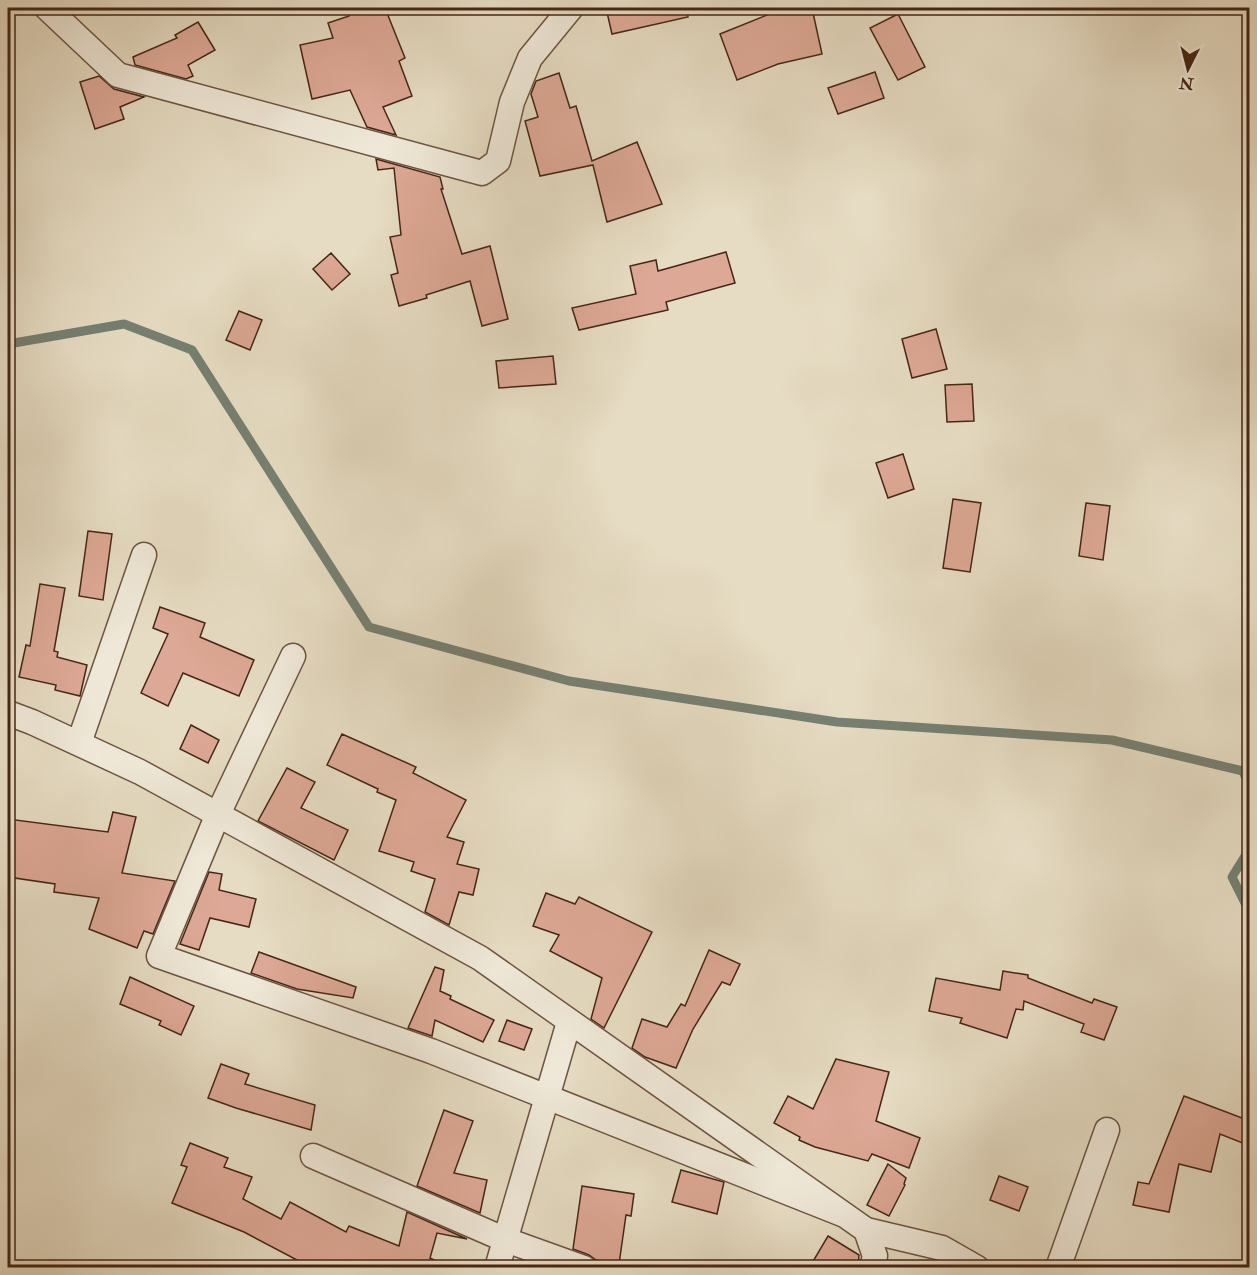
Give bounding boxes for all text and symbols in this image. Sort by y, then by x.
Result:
north arrow [1158,39,1218,99]
text: N [1178,72,1196,94]

